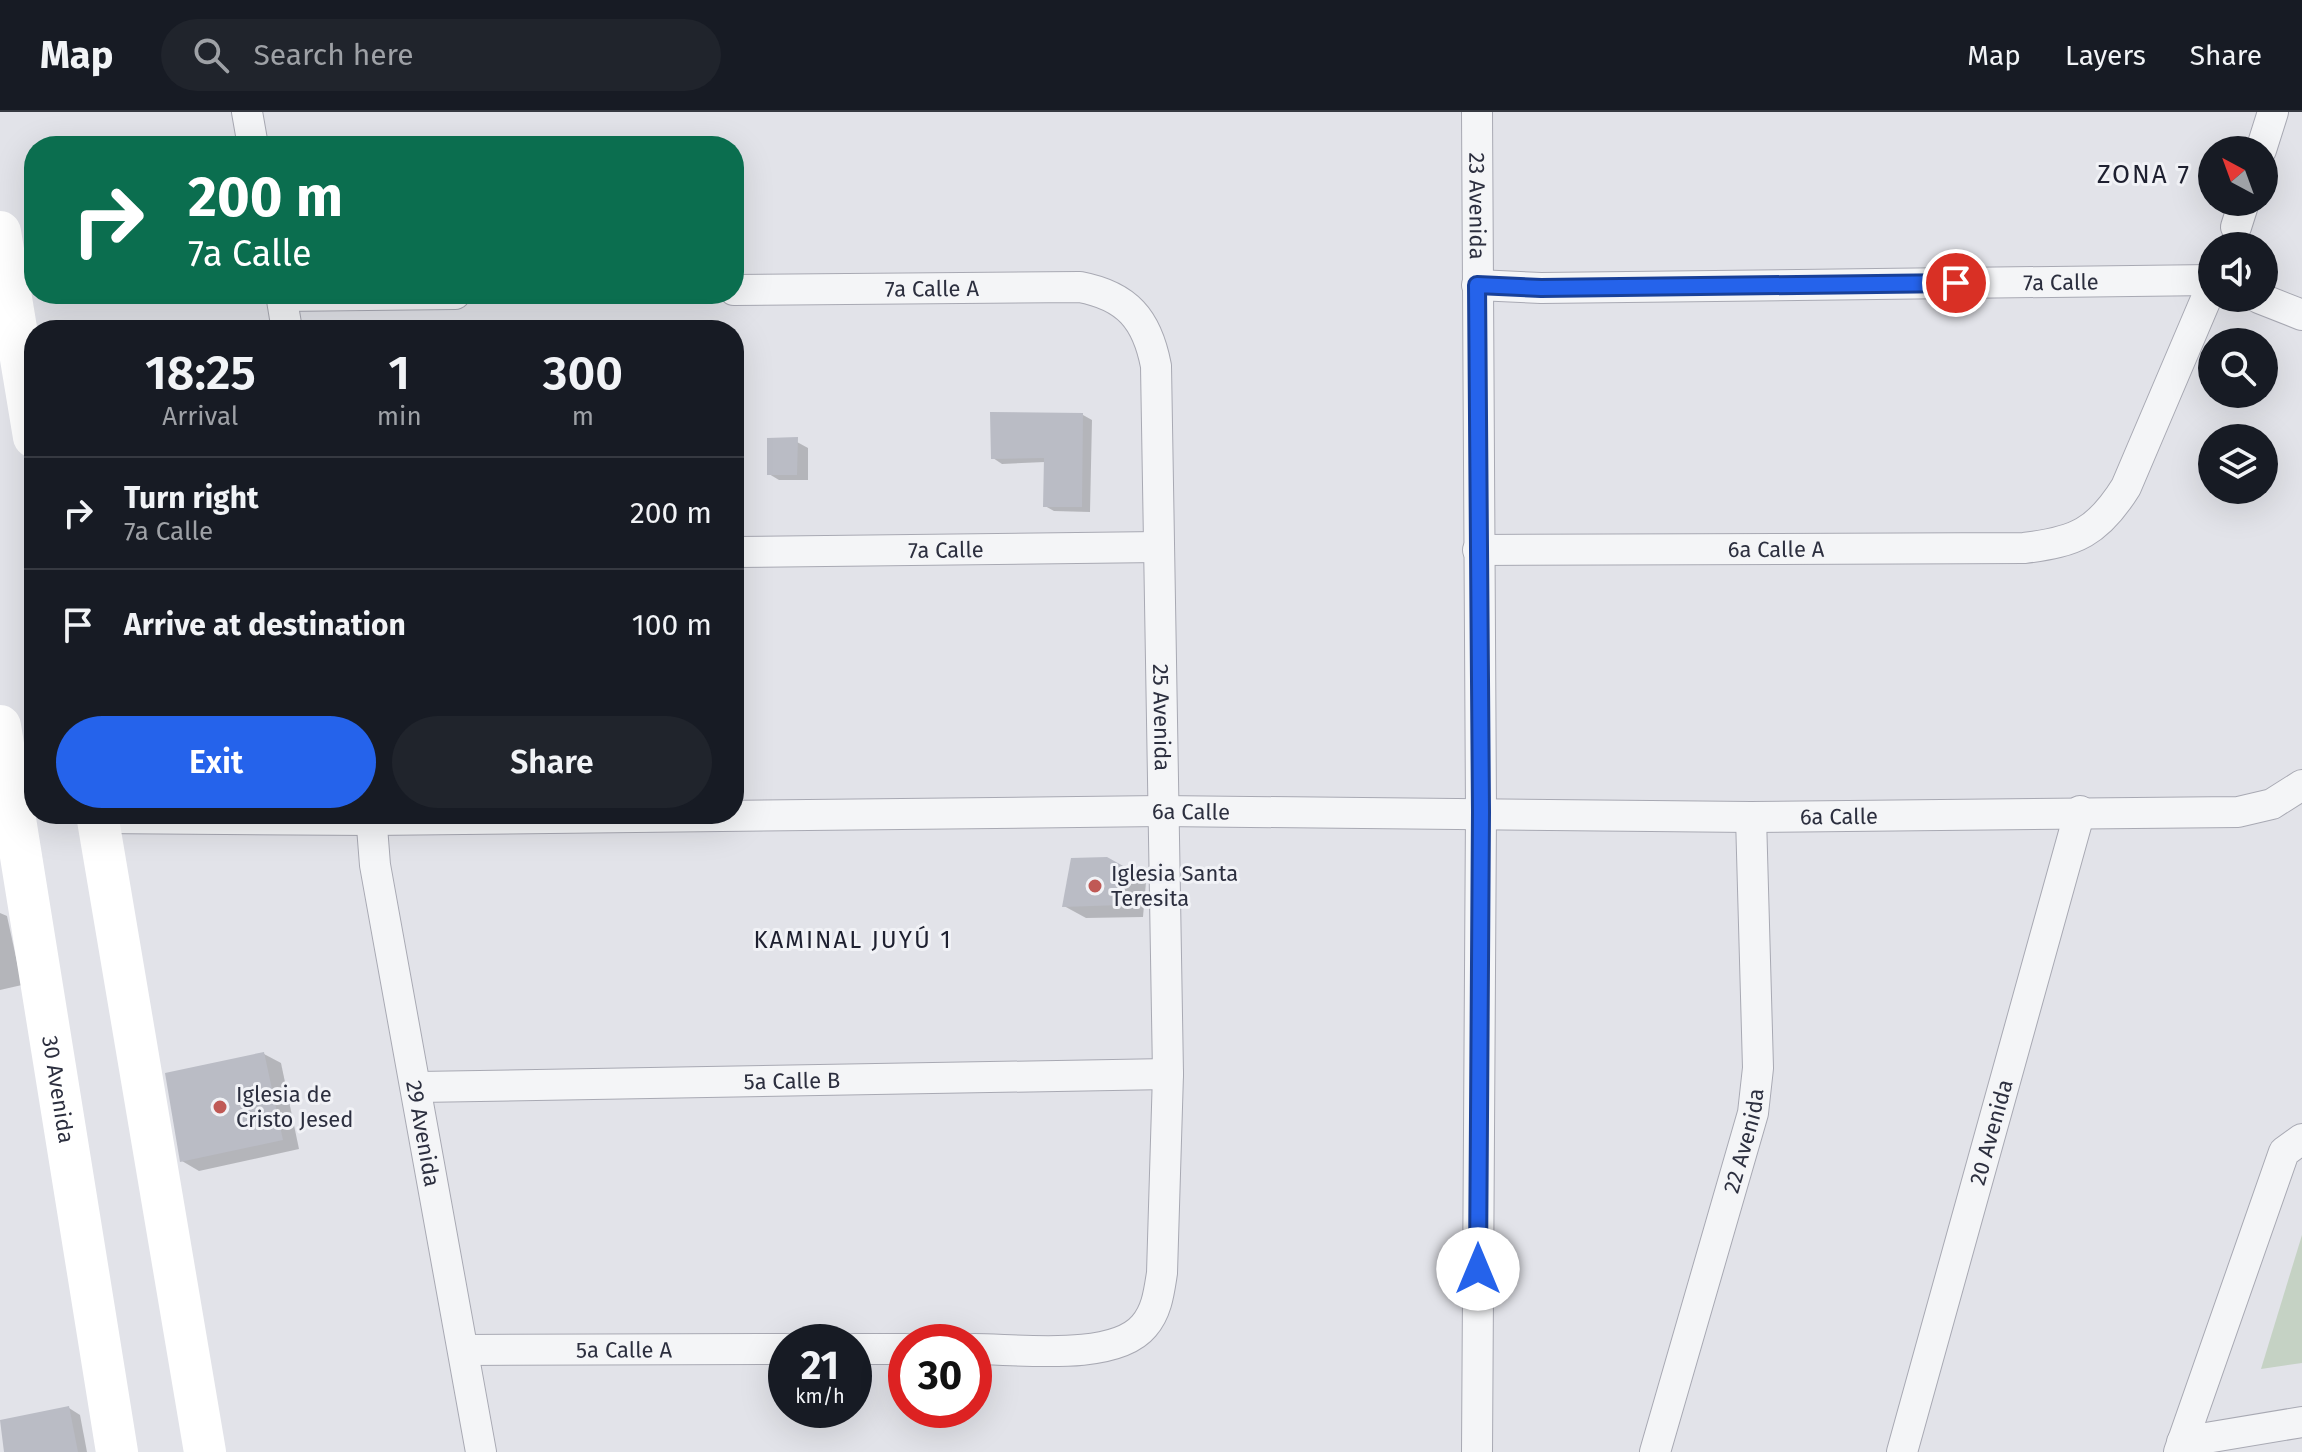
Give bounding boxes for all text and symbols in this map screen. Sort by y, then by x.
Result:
search box [161,19,721,91]
text: Map [40,32,113,78]
icon: search [189,33,233,77]
text: Search here [253,37,414,73]
text: Map [1967,39,2021,72]
text: Layers [2065,39,2146,72]
text: Share [2190,39,2262,72]
north arrow [2198,136,2278,216]
map controls [2198,136,2278,504]
street label: 23 Avenida [1463,152,1491,260]
district label: ZONA 7 [2097,159,2191,190]
text: 200 m [188,164,343,231]
icon: right [56,168,160,272]
text: 7a Calle [188,232,312,276]
button: sound [2198,232,2278,312]
pin [1922,249,1990,317]
icon: arrive [1934,261,1978,305]
street label: 7a Calle [2023,268,2099,296]
street label: 7a Calle A [885,275,980,303]
button: search [2198,328,2278,408]
text: 18:25 [145,344,256,402]
text: 1 [388,344,410,402]
text: 300 [543,344,623,402]
text: Arrival [162,401,239,432]
text: min [377,401,422,432]
text: m [572,401,594,432]
button: layers [2198,424,2278,504]
text: Turn right [124,480,259,516]
icon: right [56,491,100,535]
text: 200 m [630,495,712,531]
text: 7a Calle [124,516,213,547]
street label: 7a Calle [908,536,984,564]
street label: 6a Calle A [1728,536,1825,563]
icon: arrive [56,603,100,647]
text: Arrive at destination [124,607,406,643]
text: 100 m [632,607,712,643]
street label: 25 Avenida [1147,664,1176,771]
button: Exit [56,716,376,808]
button: Share [392,716,712,808]
street label: 6a Calle [1152,798,1230,826]
street label: 6a Calle [1800,803,1878,830]
place label: Iglesia Santa Teresita [1111,860,1238,912]
marker: Iglesia Santa Teresita [1086,877,1104,895]
district label: KAMINAL JUYÚ 1 [753,925,953,954]
street label: 30 Avenida [36,1034,80,1145]
street label: 5a Calle B [743,1067,841,1095]
street label: 20 Avenida [1964,1076,2019,1188]
street label: 29 Avenida [400,1078,446,1189]
place label: Iglesia de Cristo Jesed [236,1081,353,1133]
street label: 22 Avenida [1718,1087,1770,1196]
marker: Iglesia de Cristo Jesed [211,1098,229,1116]
position arrow [1436,1227,1520,1311]
speed limit sign: 30 [888,1324,992,1428]
street label: 5a Calle A [576,1336,672,1364]
text: 21 [801,1342,839,1390]
text: km/h [795,1384,845,1408]

